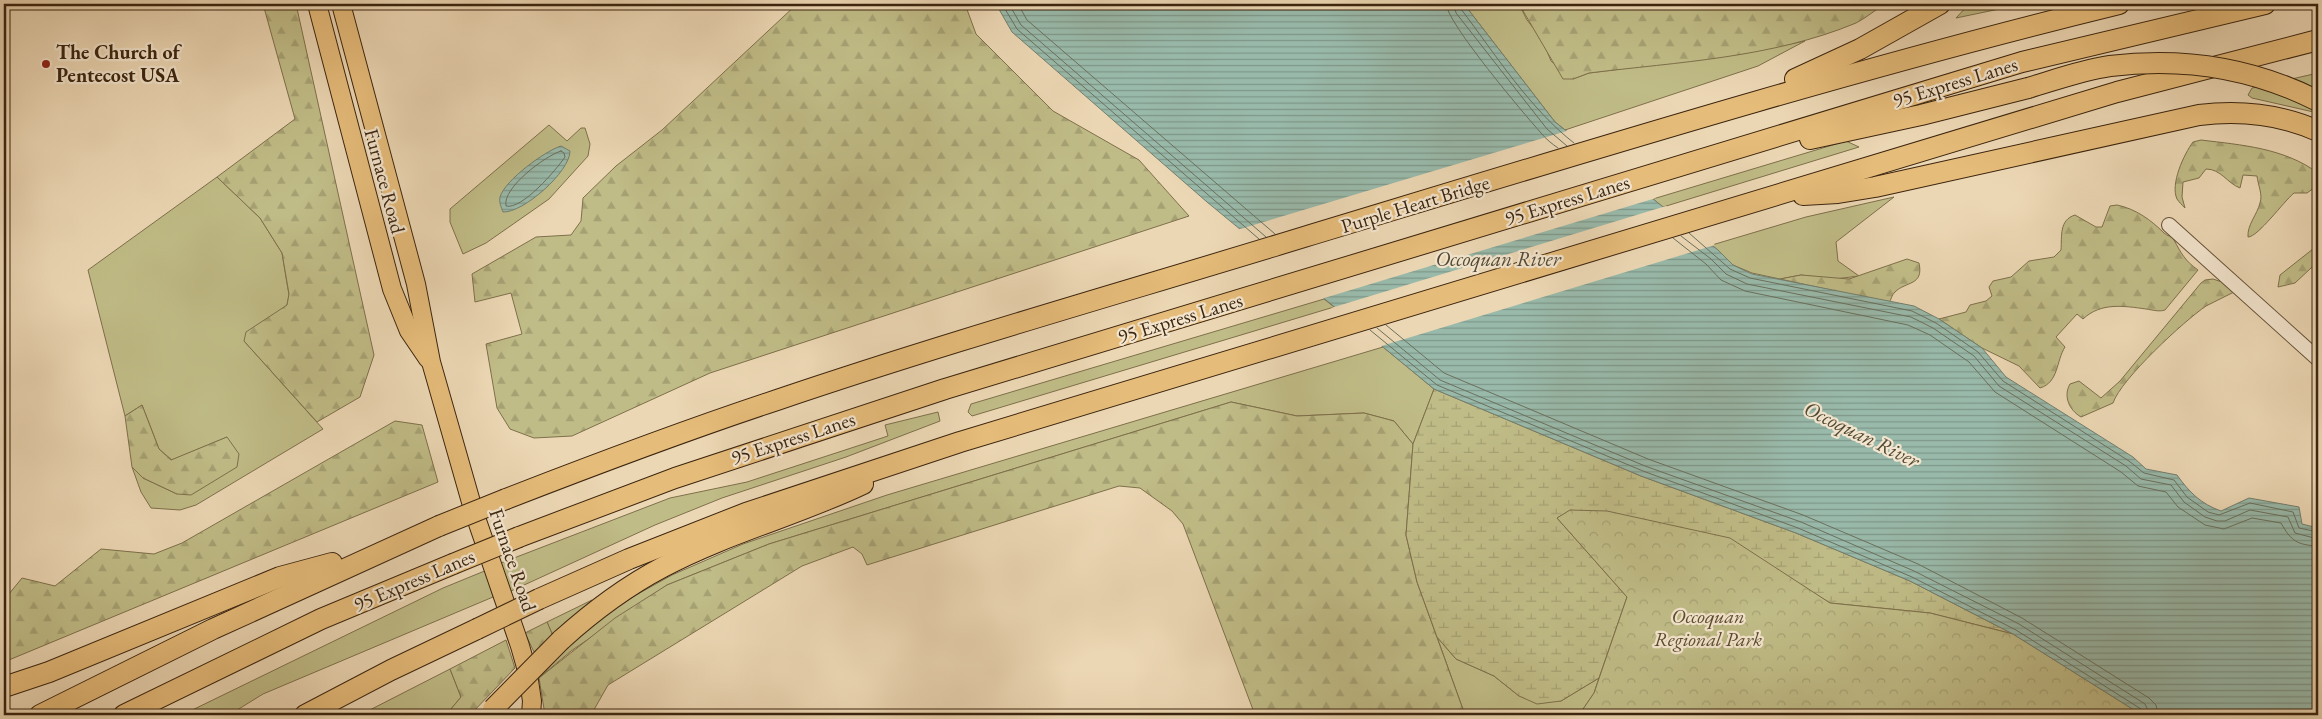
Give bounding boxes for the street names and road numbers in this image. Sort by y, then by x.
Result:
street label: 95 Express Lanes [1889,51,2021,113]
street label: Furnace Road [359,126,412,237]
street label: Purple Heart Bridge [1338,169,1493,239]
street label: 95 Express Lanes [1501,169,1633,231]
street label: 95 Express Lanes [1114,287,1246,349]
street label: 95 Express Lanes [727,406,859,470]
street label: Furnace Road [483,505,543,616]
street label: 95 Express Lanes [349,543,479,617]

